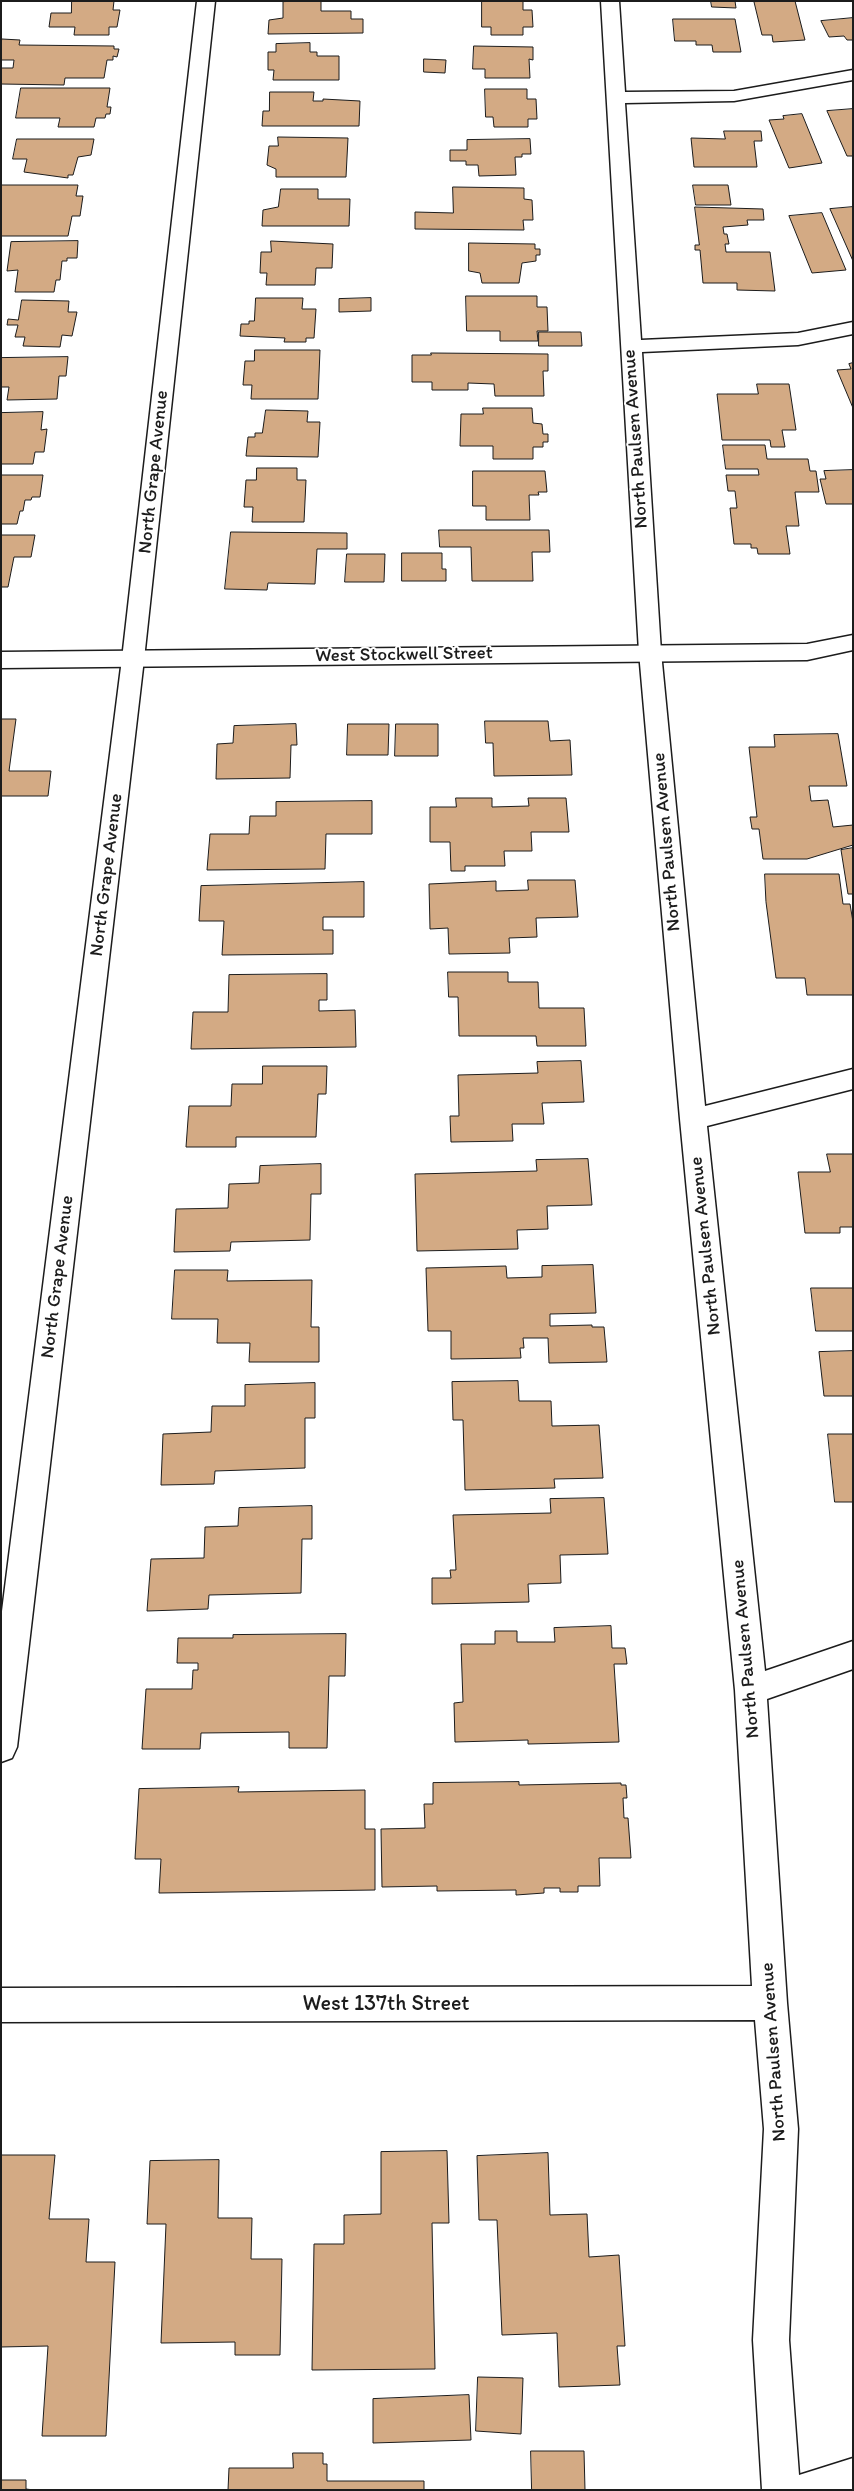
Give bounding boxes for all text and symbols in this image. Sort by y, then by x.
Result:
street label: North Paulsen Avenue [618,349,654,529]
street label: North Grape Avenue [134,389,174,555]
street label: West Stockwell Street [315,642,493,668]
street label: North Paulsen Avenue [648,752,686,932]
street label: North Grape Avenue [86,792,128,958]
street label: North Paulsen Avenue [685,1156,727,1336]
street label: North Grape Avenue [37,1194,79,1360]
street label: North Paulsen Avenue [727,1559,765,1739]
street label: North Paulsen Avenue [756,1962,792,2142]
street label: West 137th Street [302,1991,470,2017]

